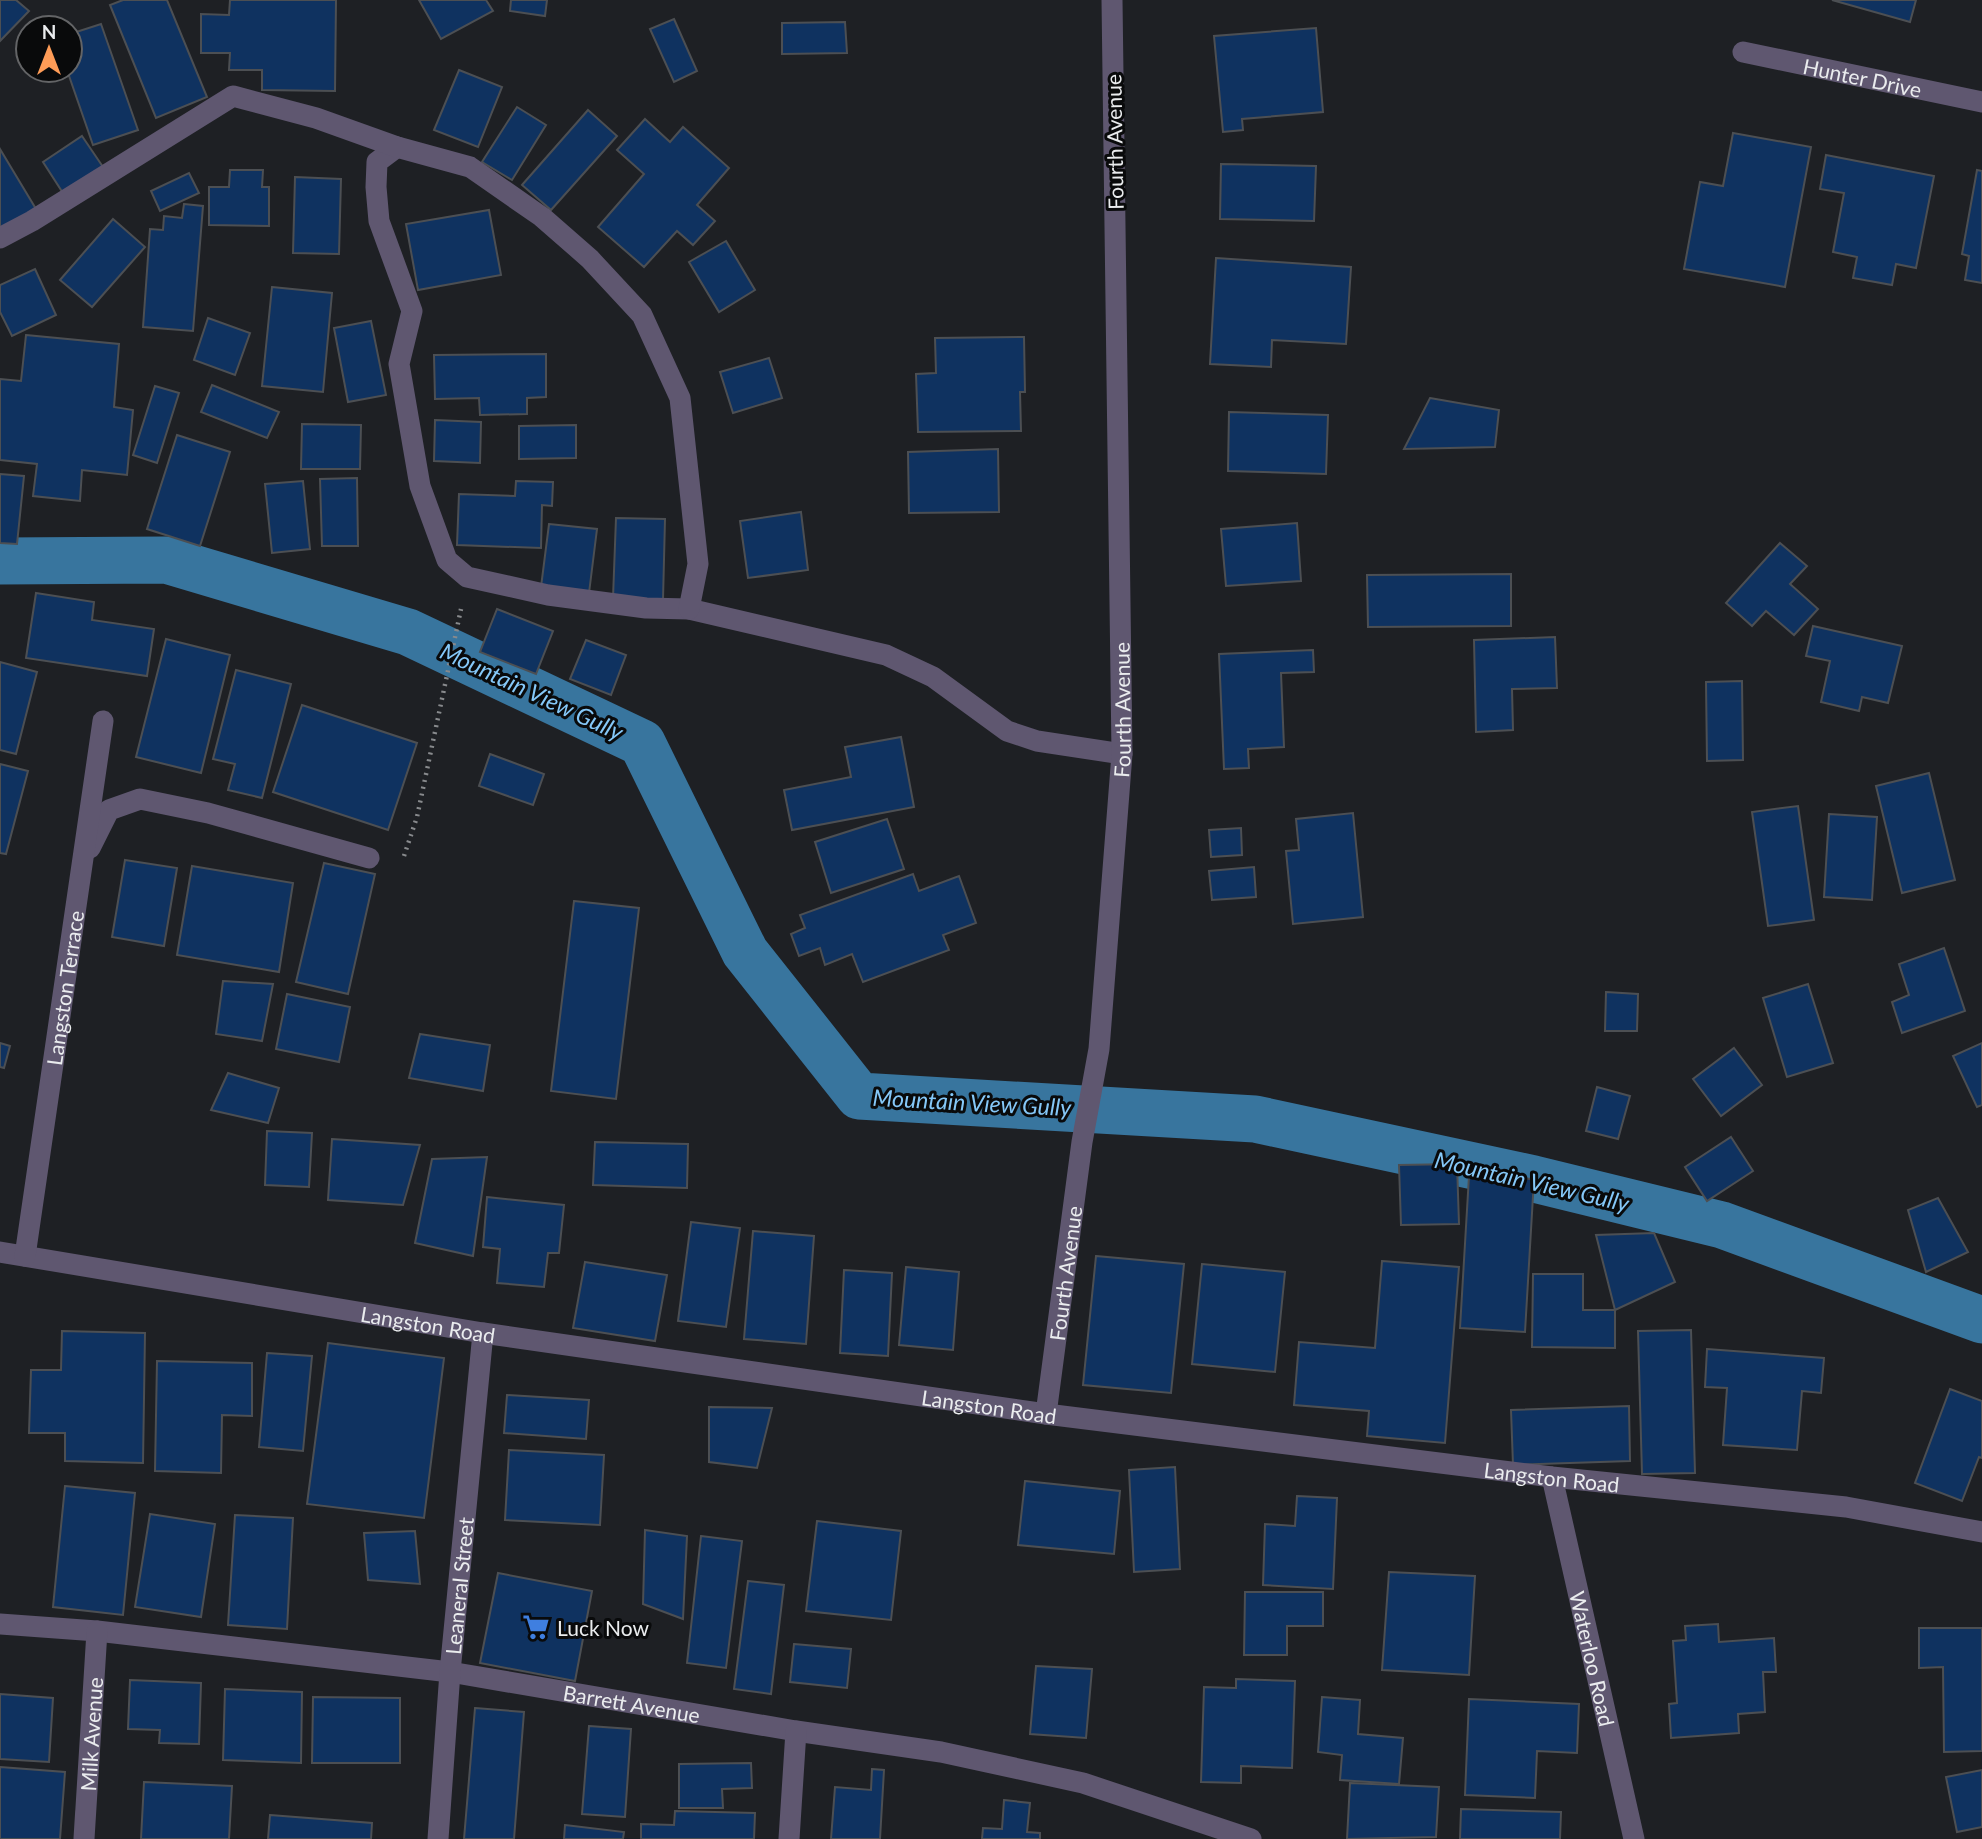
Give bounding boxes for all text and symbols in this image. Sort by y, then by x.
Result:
north arrow [14,14,84,84]
text: N [42,20,56,43]
street label: Hunter Drive [1801,52,1924,102]
street label: Fourth Avenue [1100,74,1128,210]
water label: Mountain View Gully [436,636,629,746]
street label: Fourth Avenue [1108,642,1135,779]
street label: Langston Terrace [40,909,88,1067]
water label: Mountain View Gully [872,1083,1073,1121]
water label: Mountain View Gully [1432,1145,1633,1217]
street label: Fourth Avenue [1043,1204,1086,1342]
street label: Langston Road [359,1300,497,1347]
street label: Langston Road [920,1384,1058,1428]
street label: Langston Road [1482,1456,1621,1496]
street label: Leaneral Street [439,1516,478,1656]
street label: Waterloo Road [1566,1588,1621,1728]
supermarket icon: Luck Now [521,1612,551,1642]
place label: Luck Now [557,1615,649,1640]
street label: Milk Avenue [75,1676,107,1792]
street label: Barrett Avenue [561,1679,702,1727]

